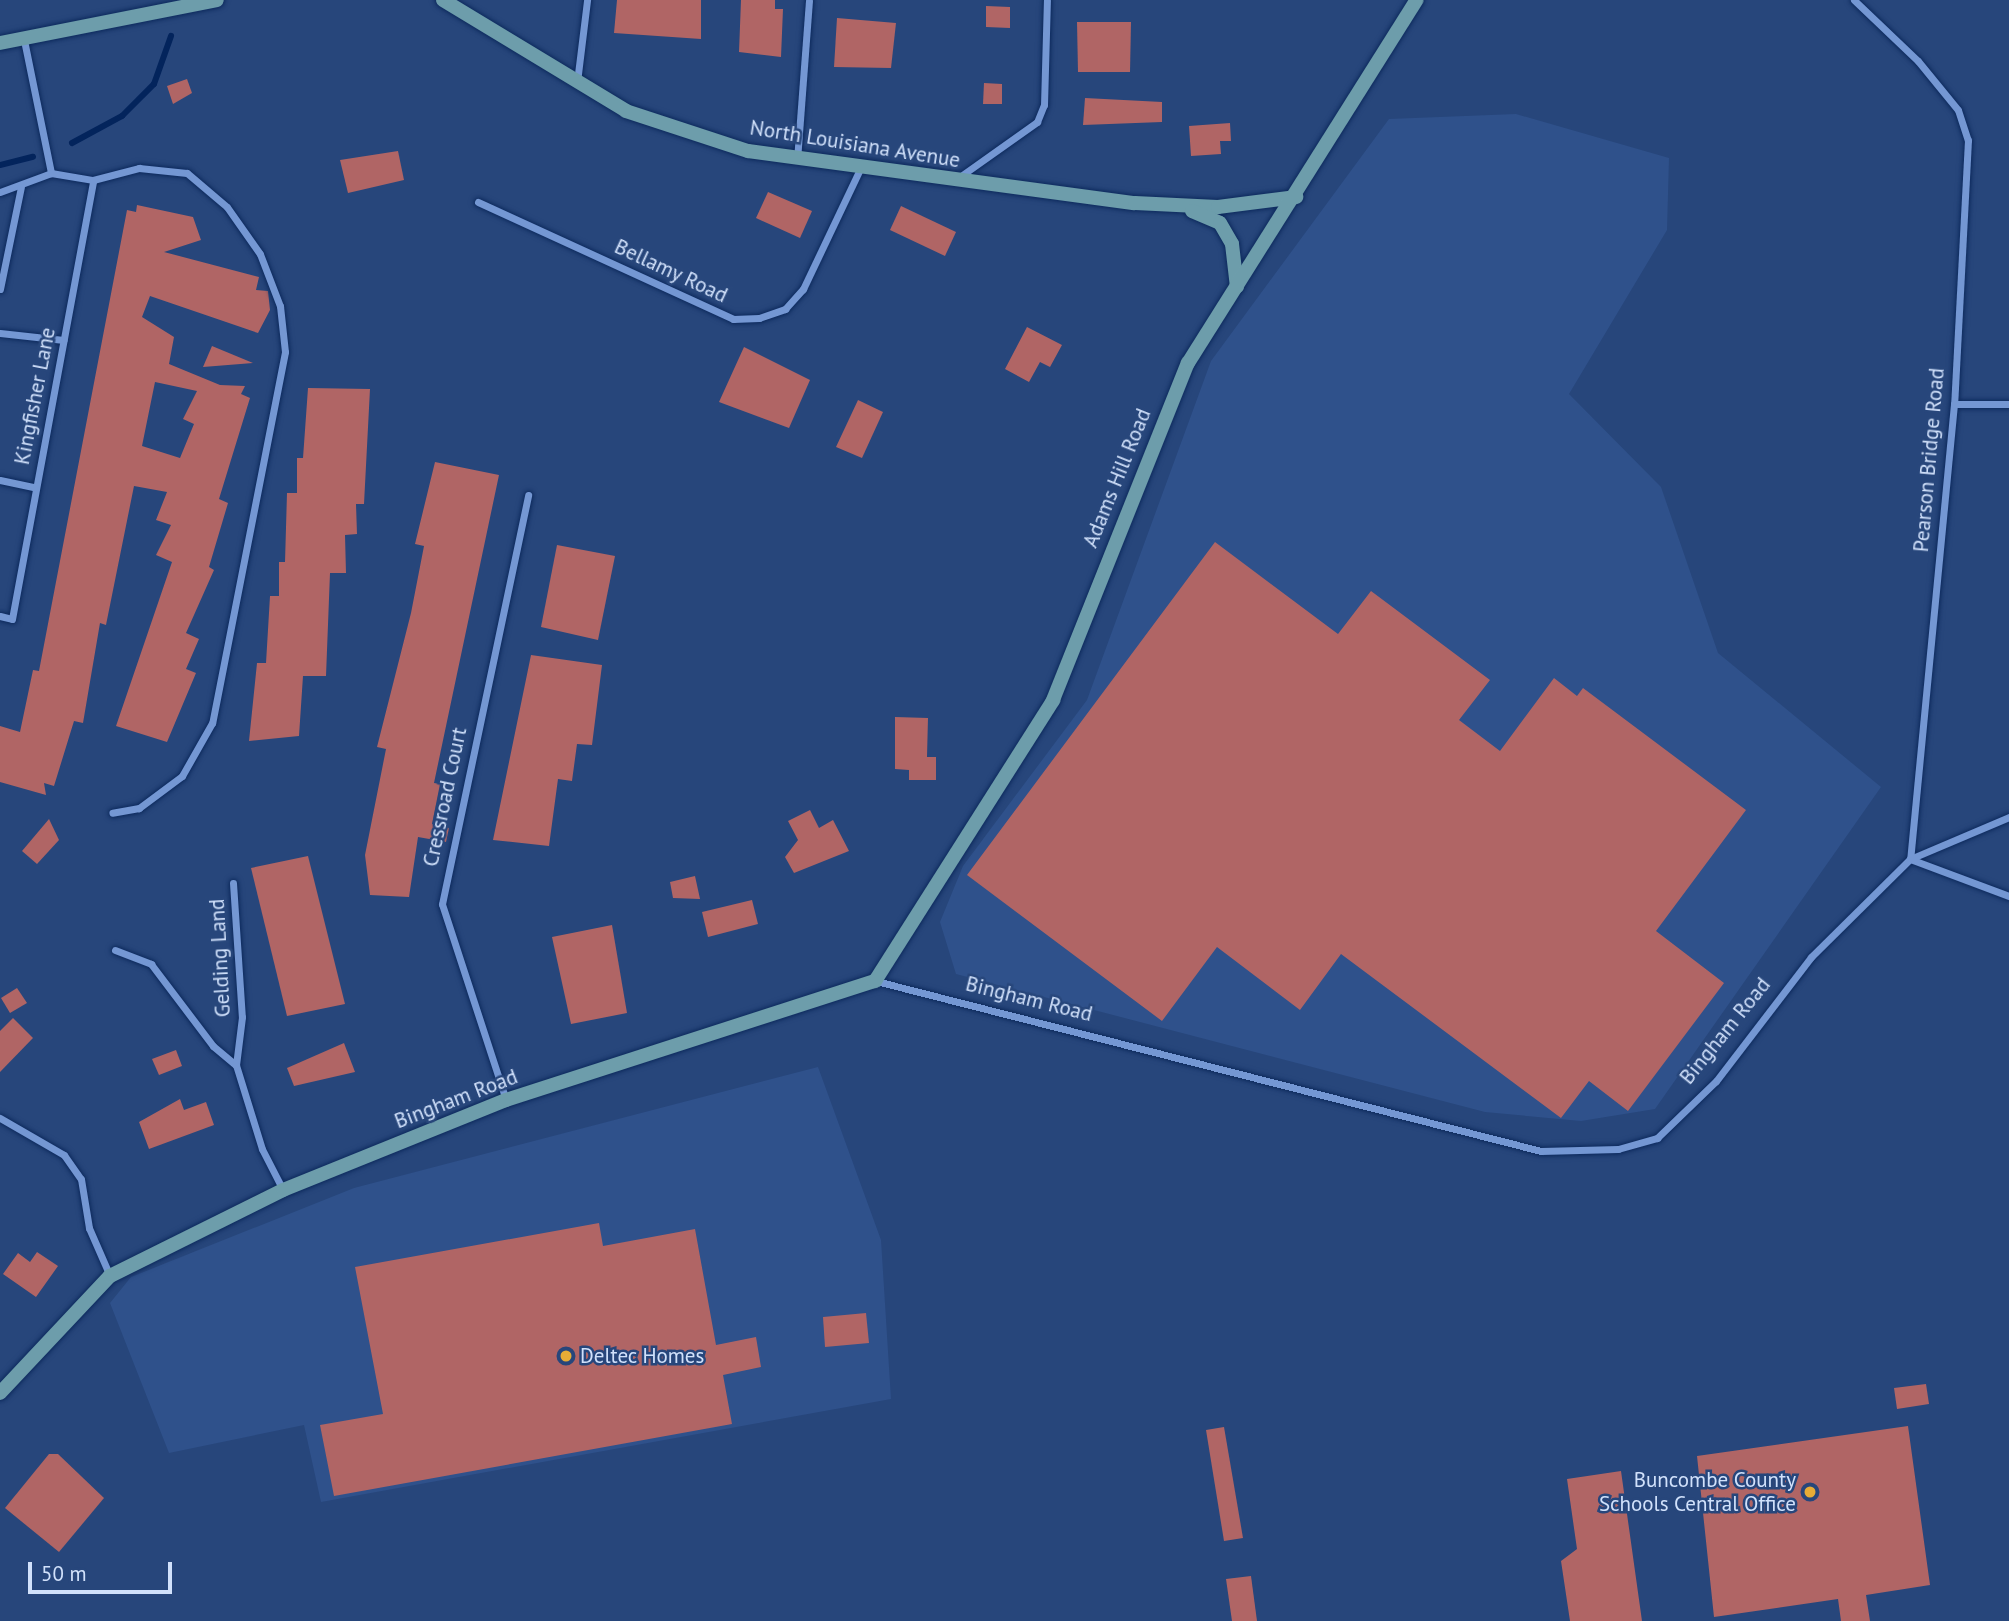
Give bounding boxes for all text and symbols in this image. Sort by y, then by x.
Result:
street label: North Louisiana Avenue [748,115,962,173]
street label: Bellamy Road [610,234,732,308]
street label: Kingfisher Lane [9,325,61,467]
street label: Pearson Bridge Road [1908,367,1950,553]
street label: Adams Hill Road [1078,405,1156,551]
street label: Cressroad Court [418,725,472,869]
street label: Gelding Land [204,898,236,1018]
street label: Bingham Road [963,971,1095,1027]
street label: Bingham Road [1674,973,1776,1089]
street label: Bingham Road [391,1064,521,1134]
place label: Deltec Homes [580,1343,705,1369]
marker: Deltec Homes [558,1348,574,1364]
place label: Buncombe County Schools Central Office [1599,1467,1796,1517]
marker: Buncombe County Schools Central Office [1802,1484,1818,1500]
scale bar [32,1548,175,1592]
text: 50 m [41,1560,87,1587]

